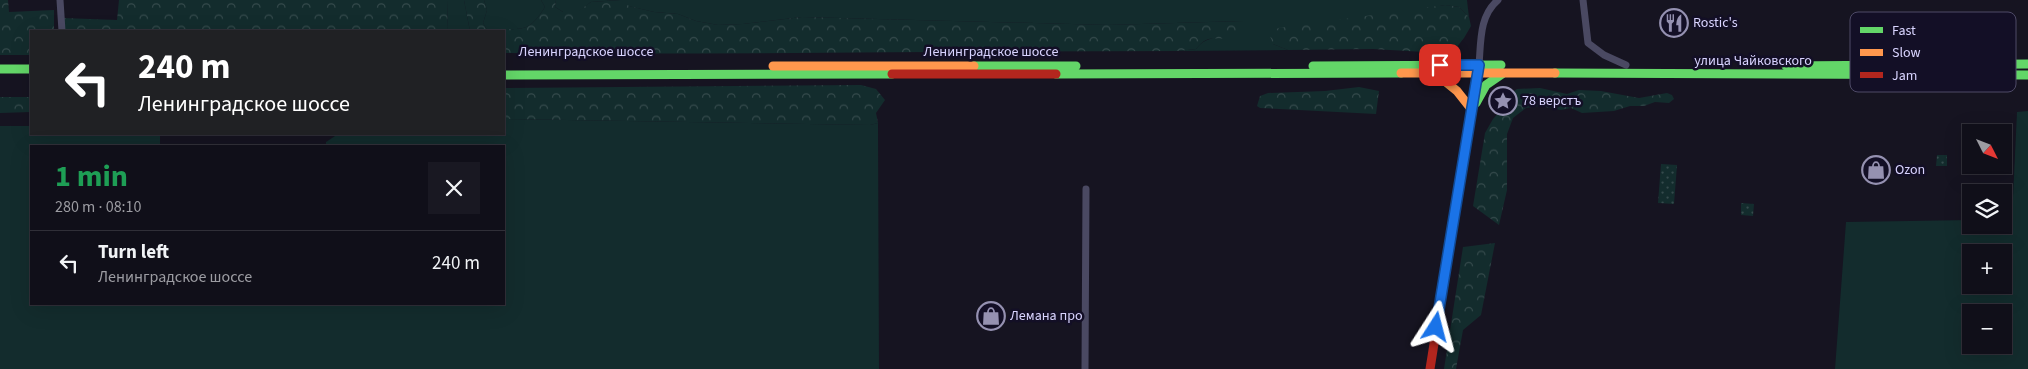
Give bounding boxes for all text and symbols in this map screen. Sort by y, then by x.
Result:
restaurant icon: Rostic's [1659,8,1689,38]
legend [1850,12,2016,92]
place label: Rostic's [1693,13,1738,33]
text: Fast [1892,21,1916,41]
text: 240 m [138,42,230,92]
street label: Ленинградское шоссе [519,42,653,62]
street label: Ленинградское шоссе [924,42,1058,62]
text: Slow [1892,43,1921,63]
pin [1419,44,1461,86]
icon: left [55,50,120,115]
icon: arrive [1426,51,1454,79]
street label: улица Чайковского [1694,51,1812,71]
text: Jam [1892,66,1917,86]
place icon: 78 верстъ [1488,86,1518,116]
text: Ленинградское шоссе [138,88,350,120]
place label: 78 верстъ [1522,91,1581,111]
north arrow [1962,124,2012,174]
map controls [1962,124,2012,354]
text: 1 min [55,155,128,198]
shop icon: Ozon [1861,155,1891,185]
place label: Ozon [1895,160,1925,180]
button: close [428,162,480,214]
button: layers [1962,184,2012,234]
text: 280 m · 08:10 [55,196,142,218]
text: Turn left [98,239,169,266]
button: + [1962,244,2012,294]
icon: left [55,249,83,277]
text: 240 m [432,250,480,277]
text: Ленинградское шоссе [98,266,252,288]
position arrow [1409,300,1461,352]
shop icon: Лемана про [976,301,1006,331]
button: − [1962,304,2012,354]
place label: Лемана про [1010,306,1083,326]

